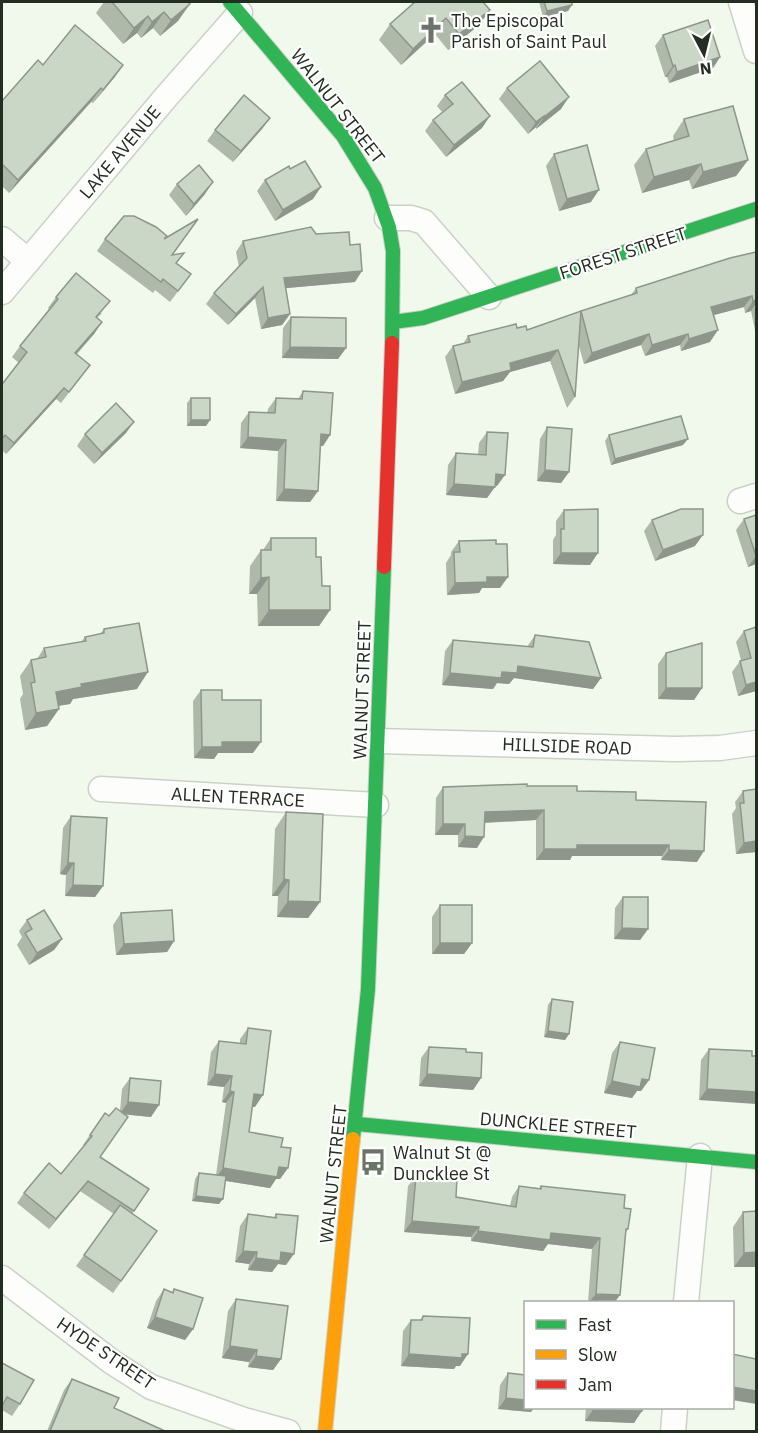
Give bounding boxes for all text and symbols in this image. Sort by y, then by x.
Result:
place label: The Episcopal Parish of Saint Paul [451,9,607,53]
church icon: The Episcopal Parish of Saint Paul [416,15,446,45]
north arrow [674,24,734,84]
street label: WALNUT STREET [286,44,390,168]
text: N [699,58,713,80]
street label: LAKE AVENUE [74,101,166,203]
street label: FOREST STREET [556,222,690,284]
street label: WALNUT STREET [348,620,376,760]
street label: HILLSIDE ROAD [502,732,632,760]
street label: ALLEN TERRACE [171,782,305,812]
street label: WALNUT STREET [314,1104,352,1244]
street label: DUNCKLEE STREET [479,1107,637,1143]
place label: Walnut St @ Duncklee St [393,1141,491,1185]
bus stop icon: Walnut St @ Duncklee St [358,1147,388,1177]
legend [524,1301,734,1409]
street label: HYDE STREET [53,1312,159,1394]
text: Fast [578,1313,612,1336]
text: Slow [578,1343,617,1366]
text: Jam [578,1373,613,1396]

